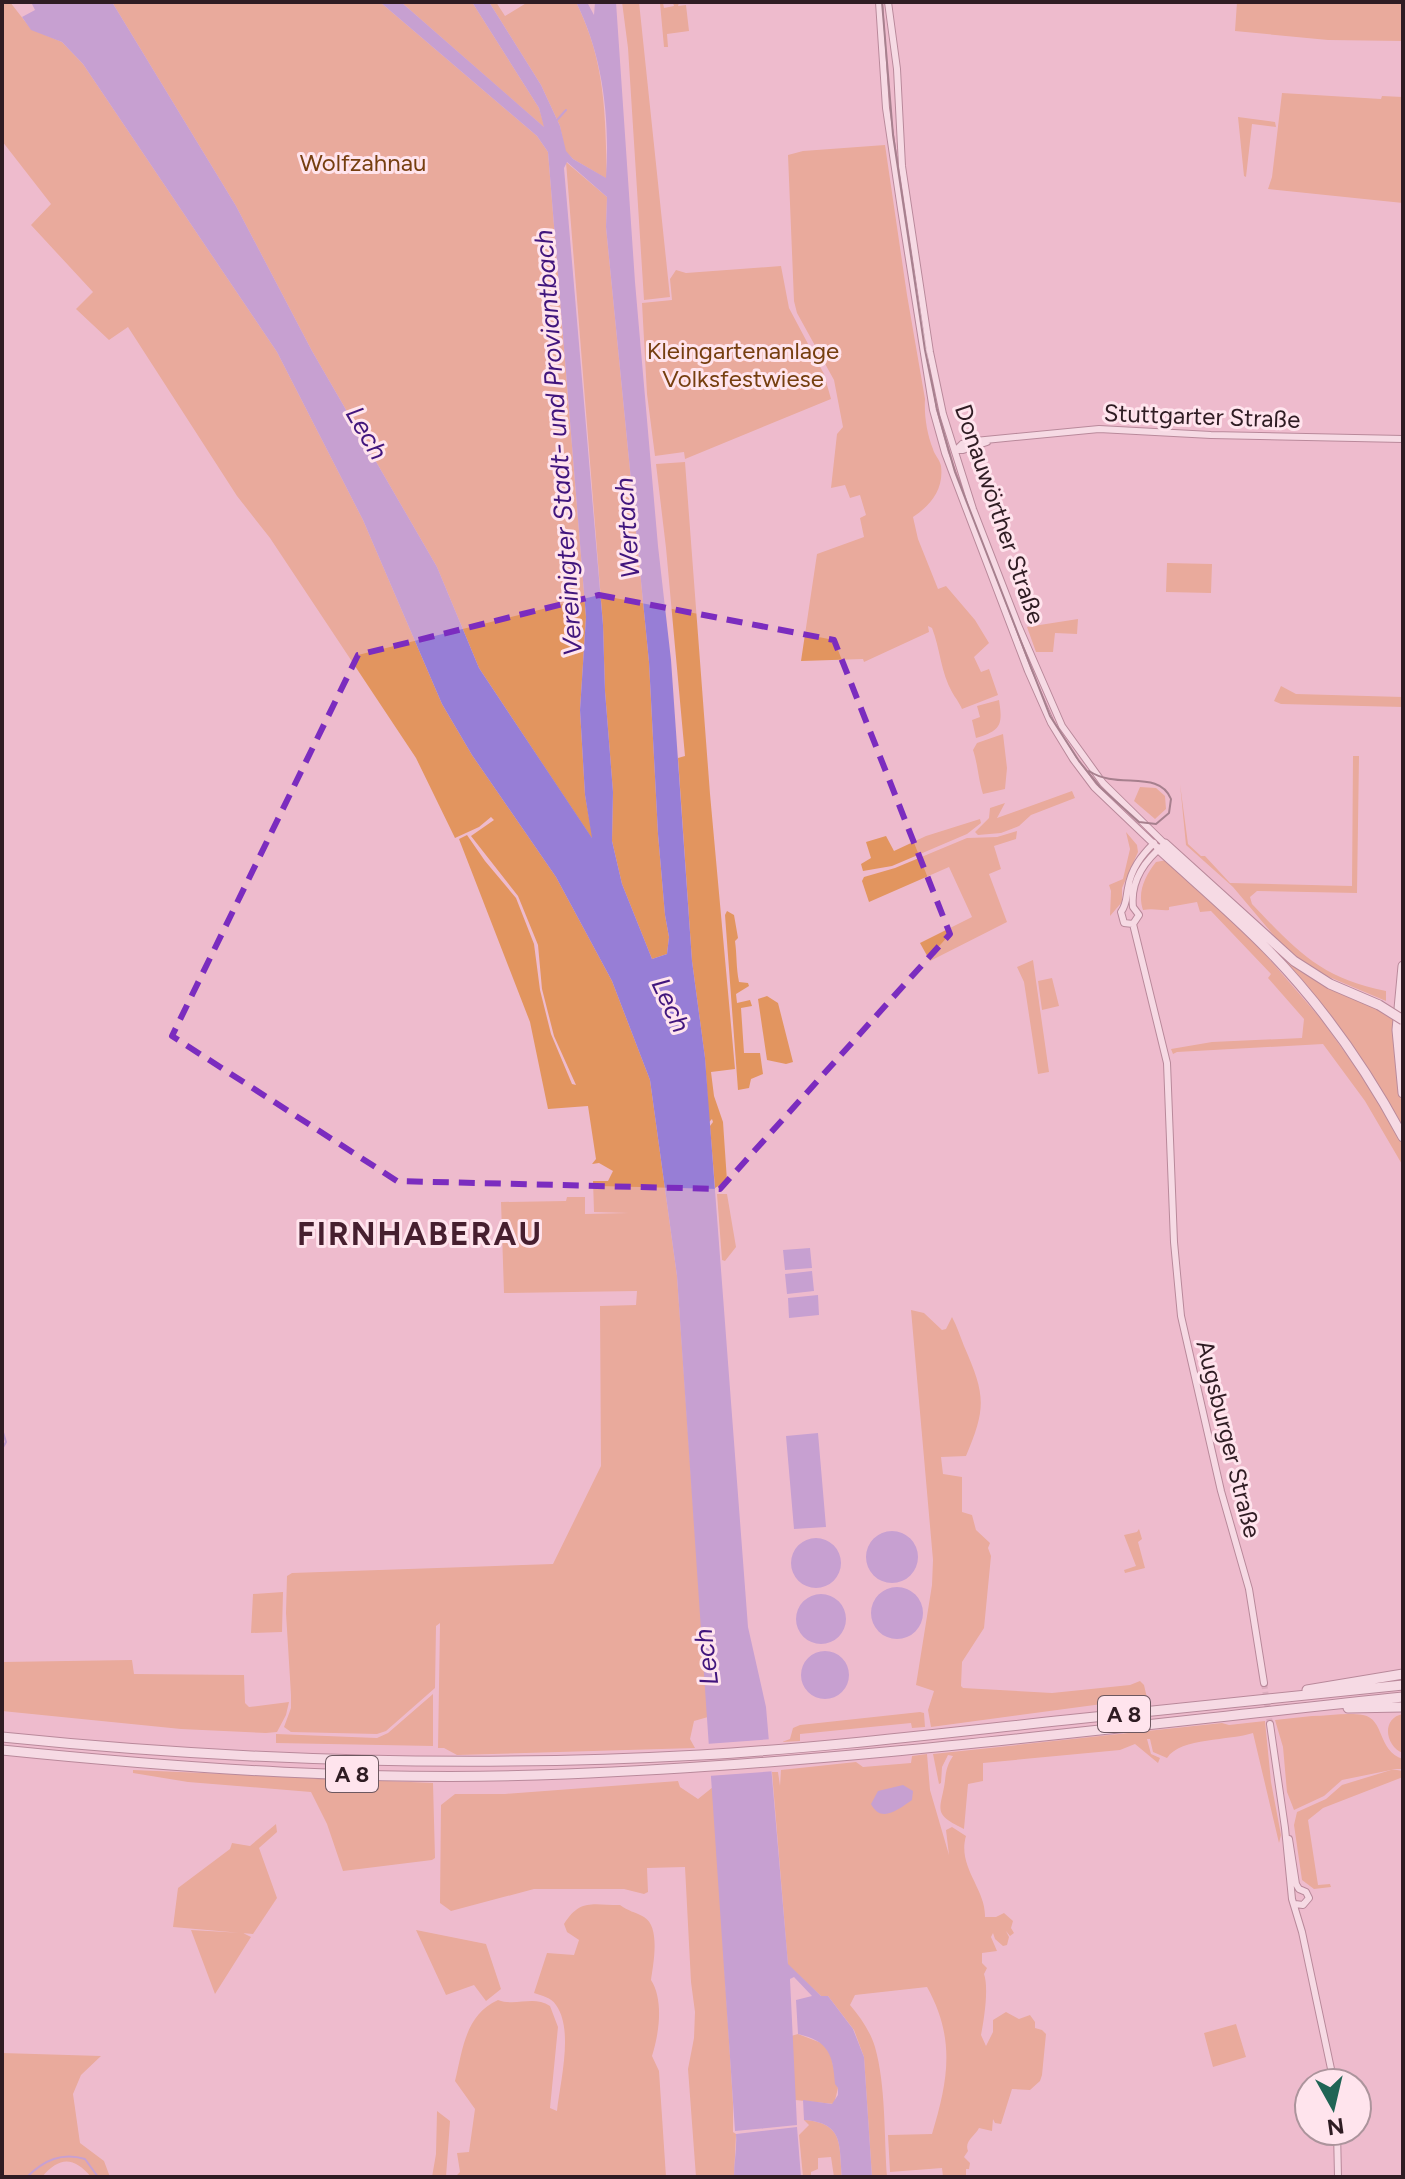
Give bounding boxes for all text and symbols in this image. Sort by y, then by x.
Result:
park label: Wolfzahnau [300,148,426,177]
water label: Vereinigter Stadt- und Proviantbach [527,229,589,657]
park label: Kleingartenanlage Volksfestwiese [647,336,839,393]
street label: Stuttgarter Straße [1103,398,1301,434]
street label: Donauwörther Straße [949,400,1051,628]
water label: Lech [339,401,395,465]
water label: Wertach [608,477,646,579]
water label: Lech [645,973,697,1037]
district label: FIRNHABERAU [297,1215,543,1253]
street label: Augsburger Straße [1190,1337,1268,1541]
water label: Lech [687,1627,725,1687]
road number: A 8 [1098,1696,1150,1732]
road number: A 8 [326,1756,378,1792]
north arrow [1293,2067,1373,2147]
text: N [1325,2112,1346,2141]

